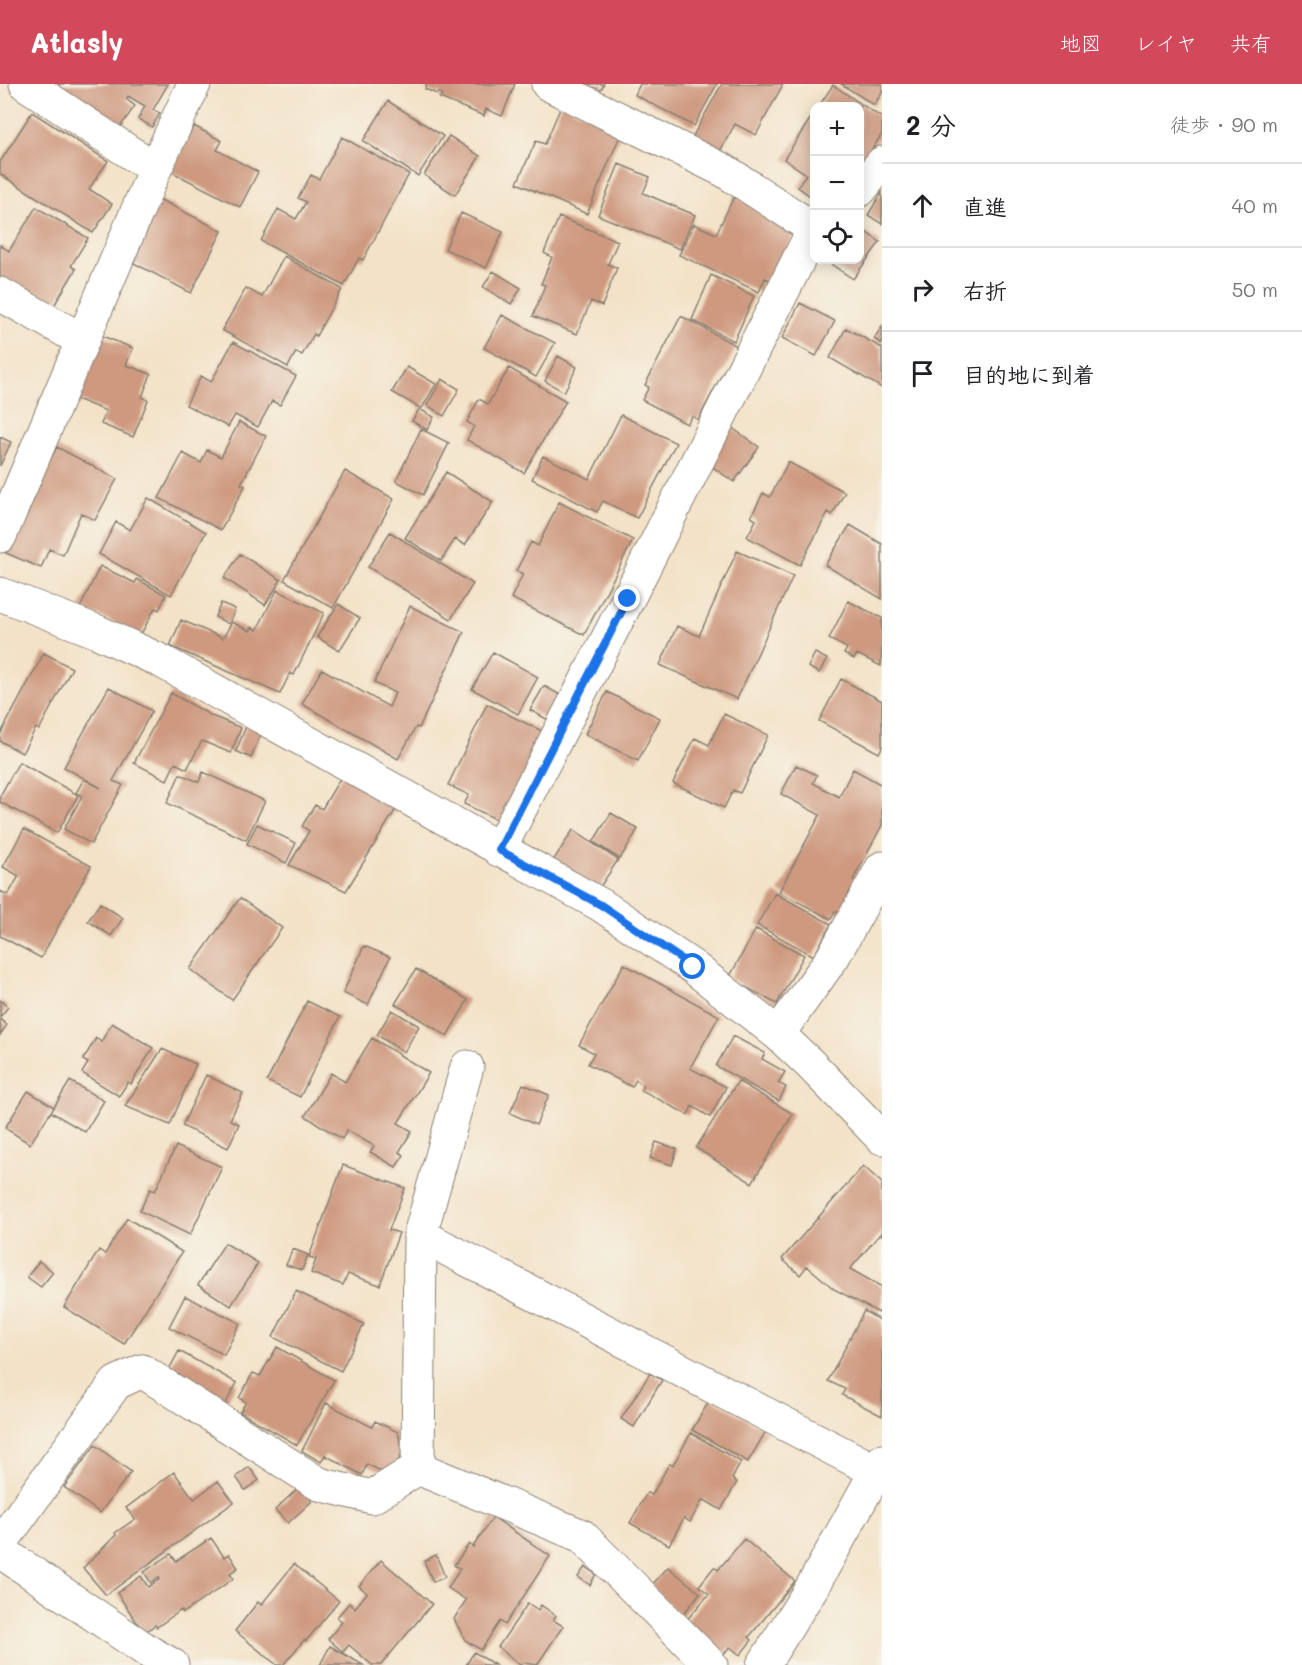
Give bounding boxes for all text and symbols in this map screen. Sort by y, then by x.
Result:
text: Atlasly [30,24,124,60]
text: 地図 [1060,29,1102,56]
text: レイヤ [1135,29,1197,56]
text: 共有 [1230,29,1272,56]
map controls [810,102,864,264]
button: + [810,102,864,156]
text: 2 分 [906,108,956,142]
text: 徒歩 · 90 m [1170,111,1278,137]
button: − [810,156,864,210]
icon: ahead [906,189,939,222]
text: 直進 [963,192,1007,221]
text: 40 m [1232,192,1278,218]
button: locate [810,210,864,264]
icon: right [906,273,939,306]
text: 右折 [963,276,1007,305]
text: 50 m [1232,276,1278,302]
icon: arrive [906,357,939,390]
text: 目的地に到着 [963,360,1095,389]
route end [614,585,640,611]
route start [679,953,705,979]

